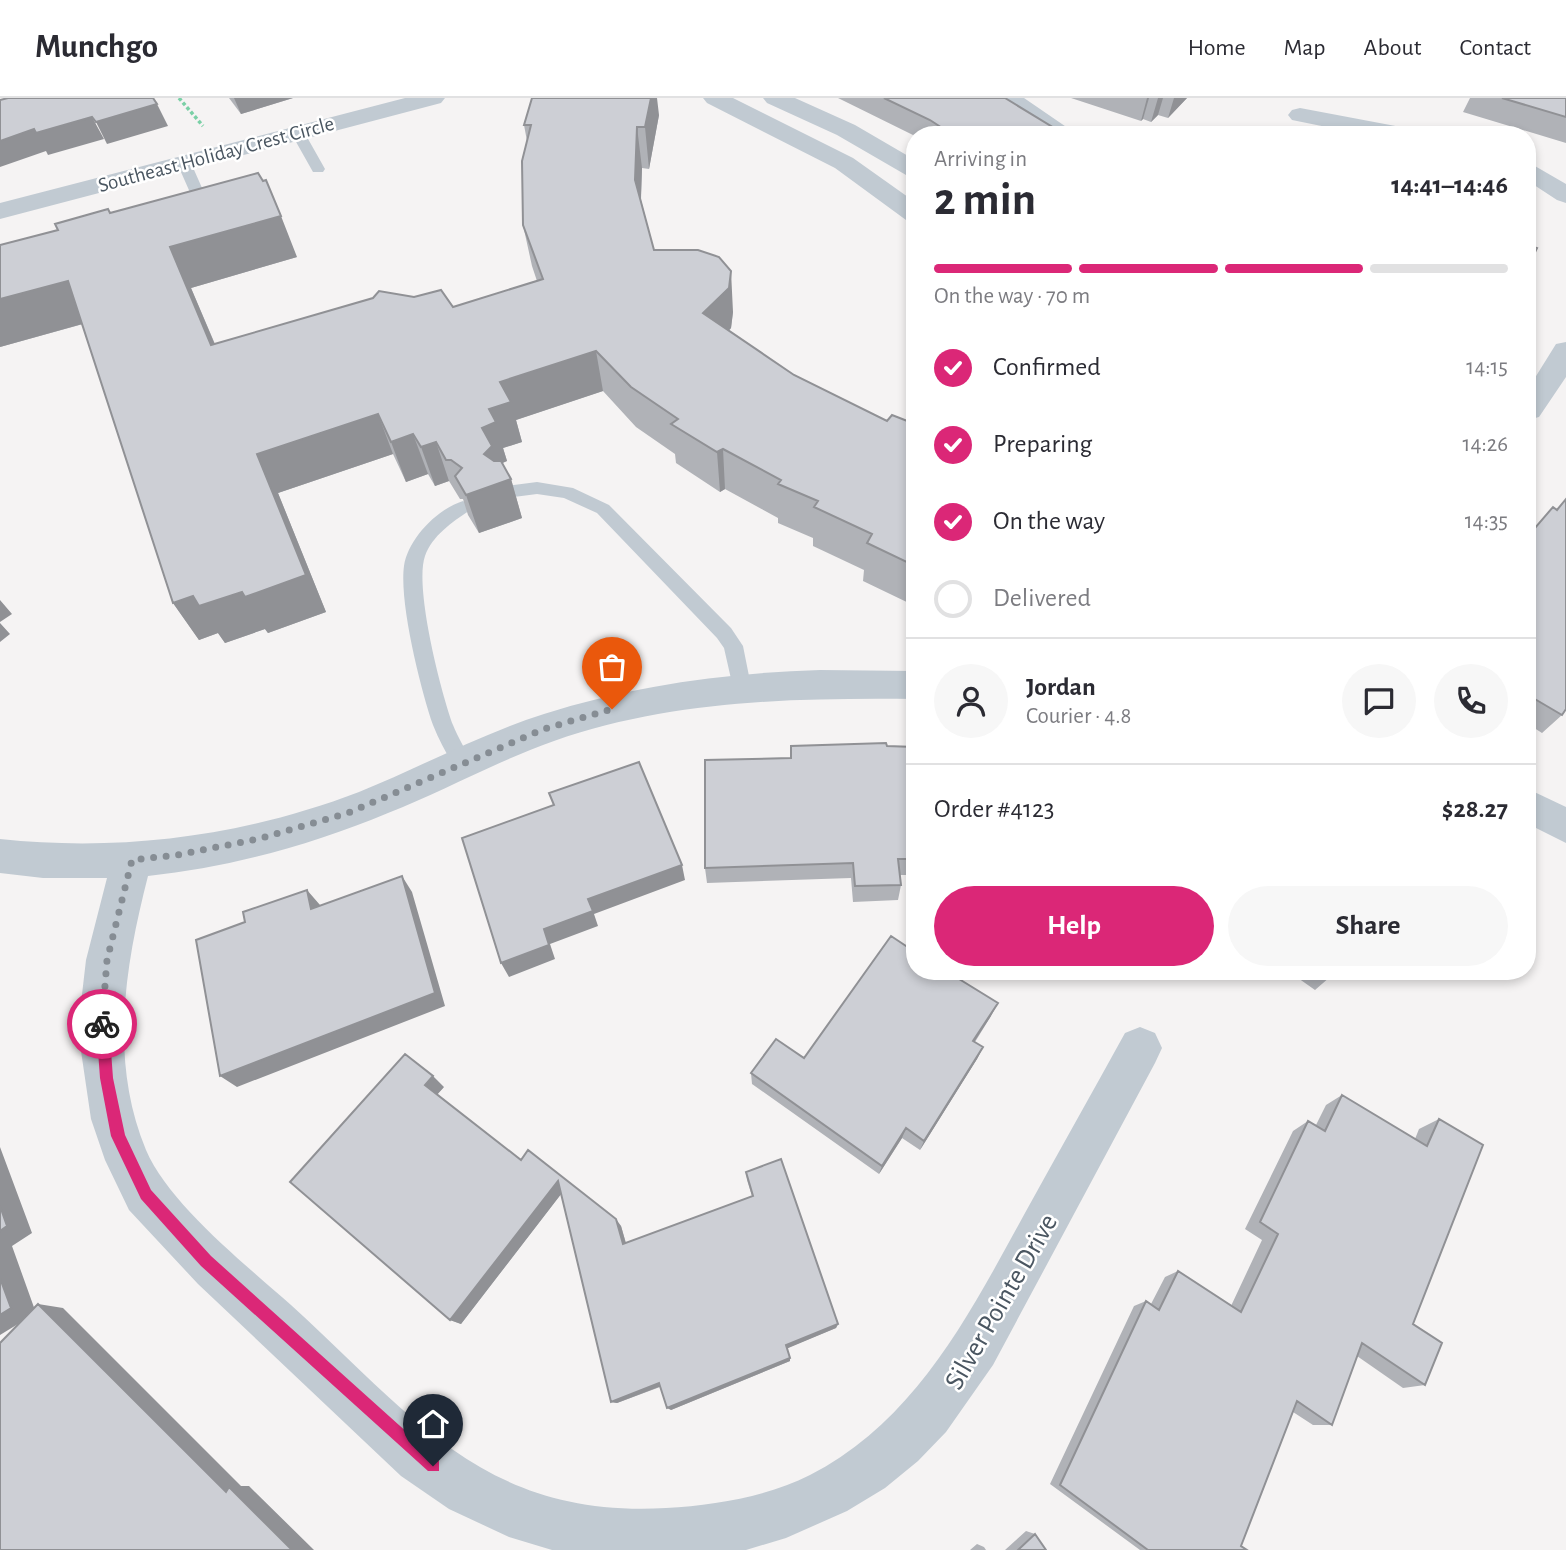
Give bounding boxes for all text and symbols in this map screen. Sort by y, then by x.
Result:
text: Munchgo [35,31,158,64]
text: Home [1188,36,1246,60]
text: Map [1284,36,1326,60]
text: About [1364,36,1421,60]
text: Contact [1459,36,1531,60]
street label: Southeast Holiday Crest Circle [96,113,336,196]
text: Arriving in [934,148,1027,171]
text: 14:41–14:46 [1391,172,1508,198]
text: 2 min [934,177,1036,223]
text: On the way · 70 m [934,285,1090,308]
icon: check [934,349,972,387]
text: Confirmed [993,354,1101,380]
text: 14:15 [1466,356,1508,379]
icon: check [934,426,972,464]
text: Preparing [993,431,1092,457]
text: 14:26 [1462,433,1508,456]
icon: check [934,503,972,541]
text: On the way [993,508,1105,534]
text: 14:35 [1465,510,1508,533]
text: Delivered [993,585,1091,611]
pin [582,637,642,709]
icon: bag [593,648,631,686]
button: person [934,664,1008,738]
button: chat [1342,664,1416,738]
button: phone [1434,664,1508,738]
text: Jordan [1026,674,1096,700]
text: Courier · 4.8 [1026,705,1131,728]
text: Order #4123 [934,796,1054,822]
text: $28.27 [1442,796,1508,822]
button: Help [934,886,1214,966]
button: Share [1228,886,1508,966]
courier [67,989,137,1059]
icon: bike [83,1005,121,1043]
street label: Silver Pointe Drive [940,1209,1063,1395]
pin [403,1394,463,1466]
icon: home [414,1405,452,1443]

